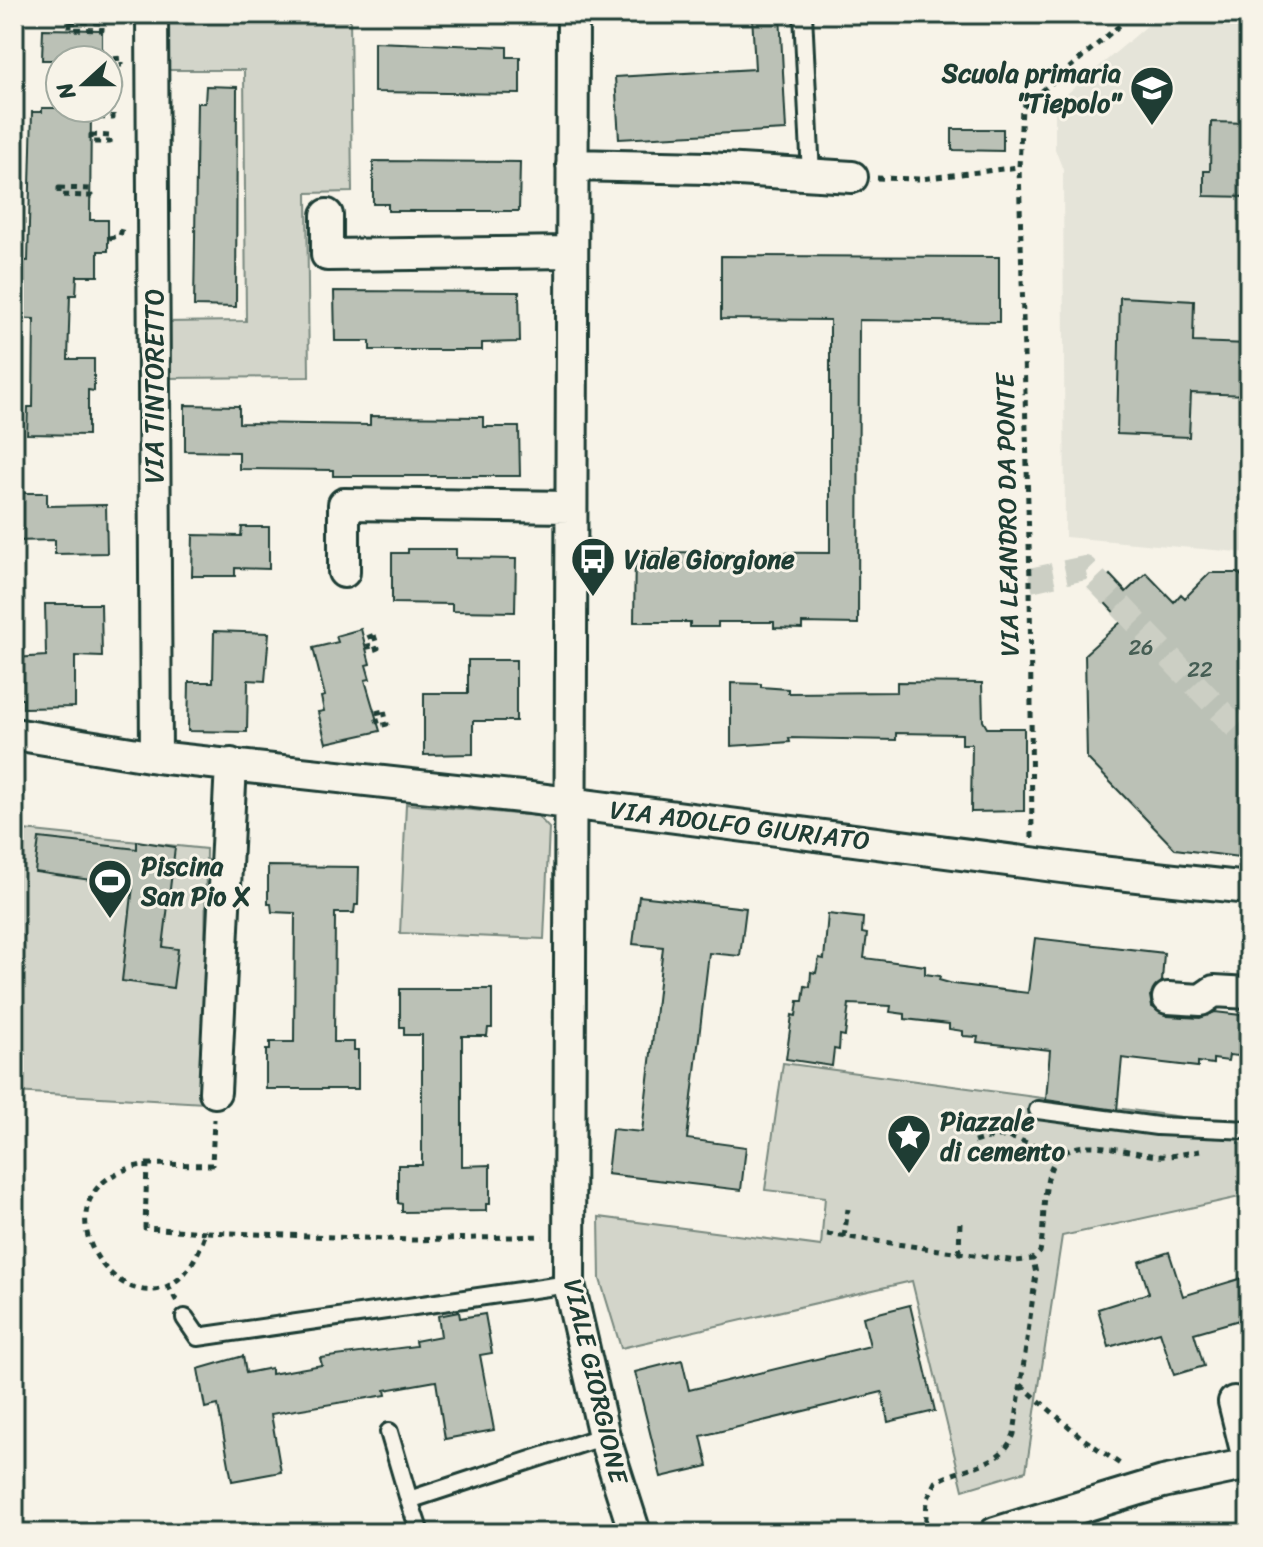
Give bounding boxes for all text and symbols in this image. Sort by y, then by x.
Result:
north arrow [44,44,124,124]
place label: Scuola primaria "Tiepolo" [941,50,1123,126]
school or university icon: Scuola primaria "Tiepolo" [1128,64,1176,127]
text: N [45,76,87,106]
street label: VIA TINTORETTO [131,288,177,484]
street label: VIA LEANDRO DA PONTE [982,371,1032,657]
bus stop icon: Viale Giorgione [569,535,617,598]
place label: Viale Giorgione [624,536,795,582]
house number: 26 [1128,628,1154,667]
house number: 22 [1187,650,1213,689]
street label: VIA ADOLFO GIURIATO [607,786,873,864]
place label: Piscina San Pio X [140,843,250,919]
sports icon: Piscina San Pio X [86,857,134,920]
place label: Piazzale di cemento [940,1098,1066,1174]
place icon: Piazzale di cemento [885,1112,933,1175]
street label: VIALE GIORGIONE [550,1274,642,1489]

